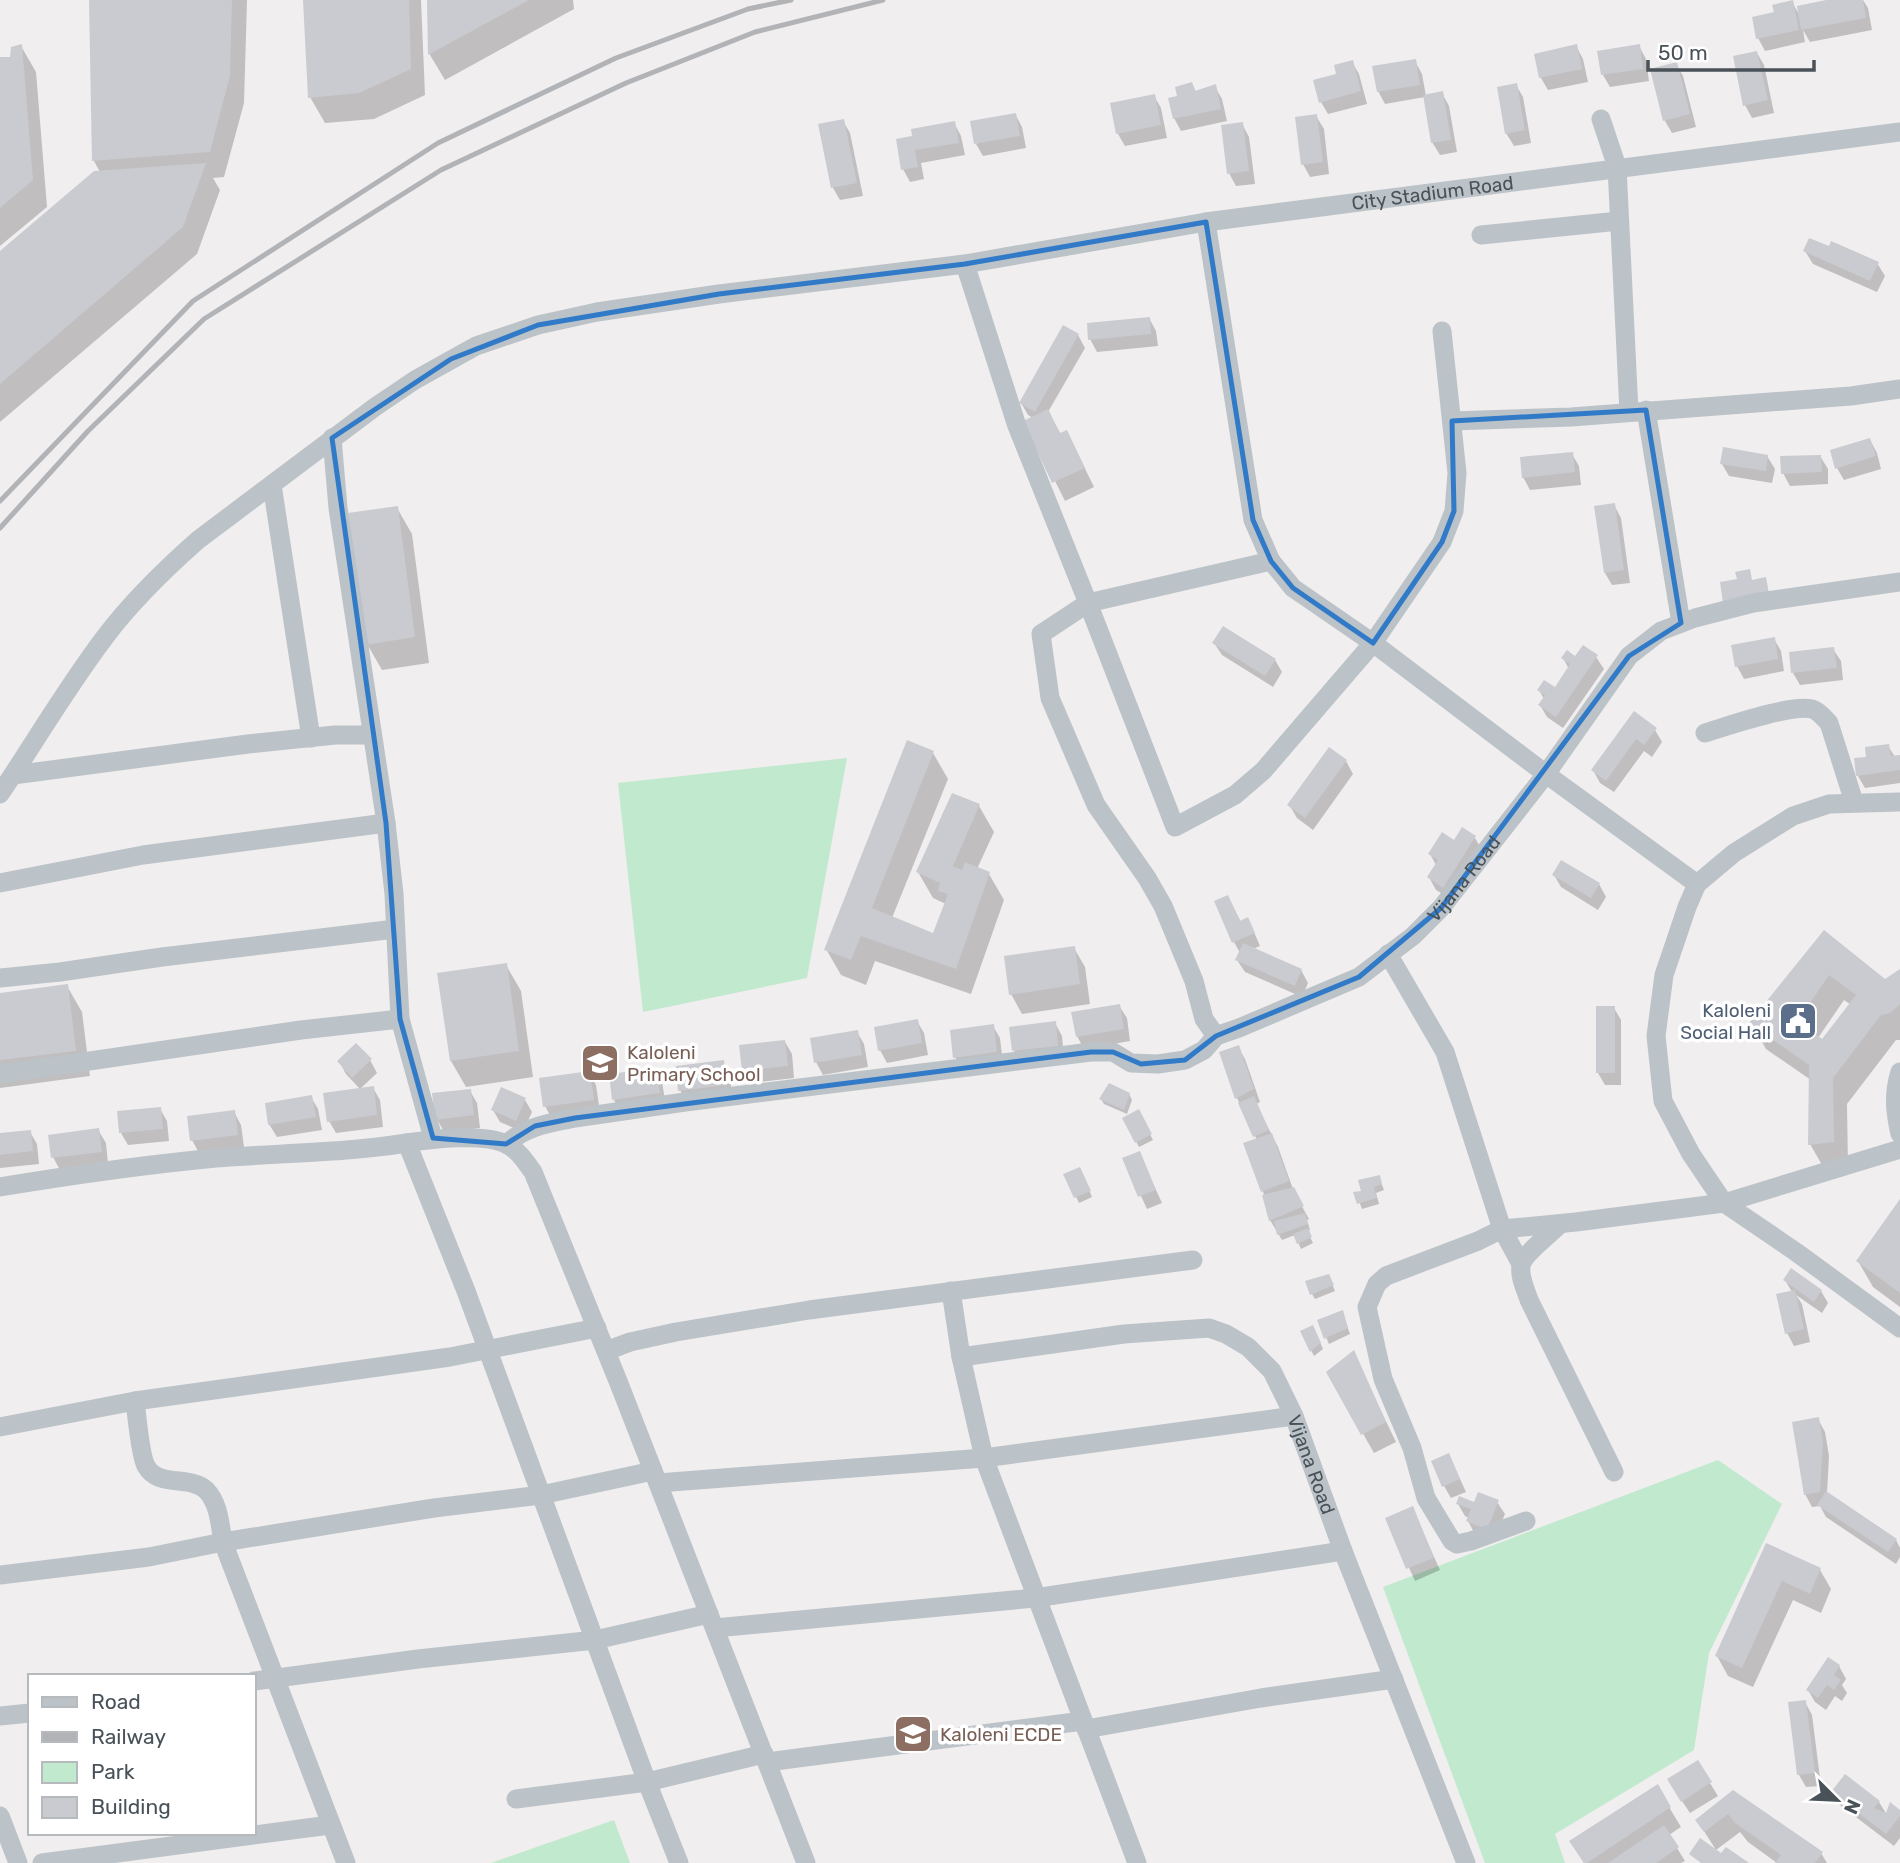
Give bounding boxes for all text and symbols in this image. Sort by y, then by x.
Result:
scale bar [1648,28,1814,72]
text: 50 m [1658,40,1708,65]
street label: City Stadium Road [1350,171,1515,215]
street label: Vijana Road [1423,831,1505,927]
place label: Kaloleni Social Hall [1680,999,1771,1044]
public building icon: Kaloleni Social Hall [1777,1000,1819,1042]
place label: Kaloleni Primary School [627,1041,761,1086]
school or university icon: Kaloleni Primary School [579,1042,621,1084]
street label: Vijana Road [1283,1412,1340,1517]
legend [28,1674,256,1835]
text: Road [91,1689,141,1714]
school or university icon: Kaloleni ECDE [892,1713,934,1755]
place label: Kaloleni ECDE [940,1723,1062,1746]
text: Railway [91,1724,166,1749]
text: Park [91,1759,135,1784]
north arrow [1802,1765,1872,1835]
text: Building [91,1794,171,1819]
text: N [1839,1796,1865,1818]

